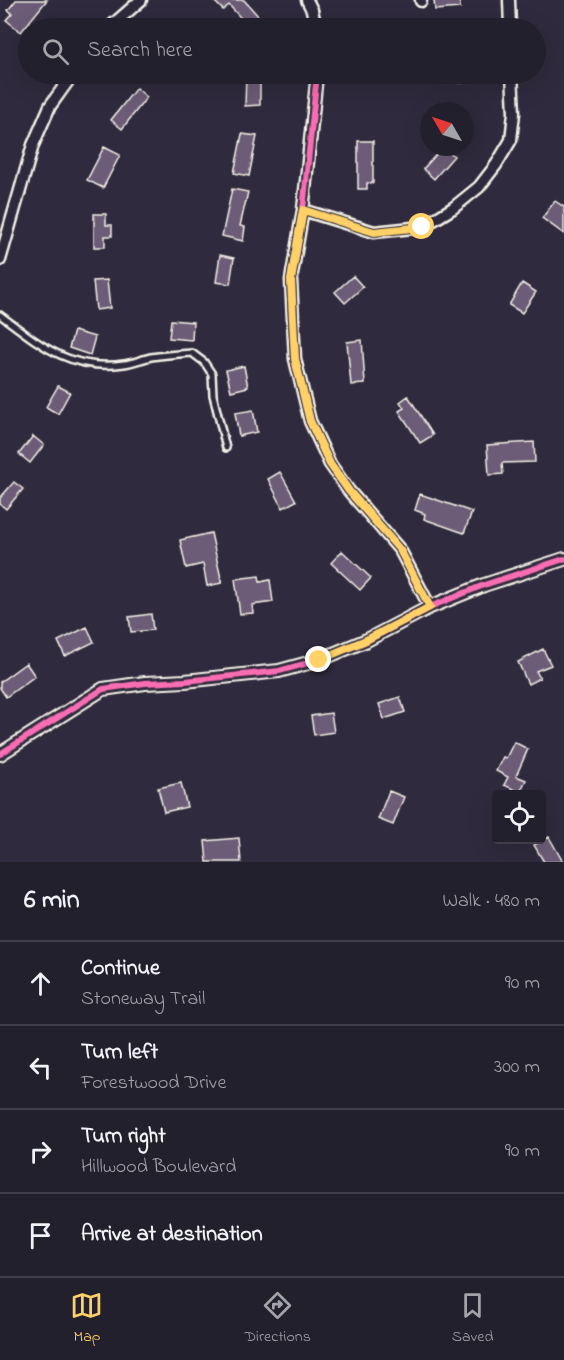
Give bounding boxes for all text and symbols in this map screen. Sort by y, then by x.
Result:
search box [18,18,546,84]
icon: search [39,35,72,68]
text: Search here [87,35,192,67]
north arrow [420,102,474,156]
route start [408,213,434,239]
route end [305,646,331,672]
map controls [492,790,546,844]
button: locate [492,790,546,844]
text: 6 min [24,882,80,920]
text: Walk · 480 m [442,887,540,916]
text: Continue [81,953,160,985]
icon: ahead [24,967,57,1000]
text: 90 m [505,969,540,998]
text: Stoneway Trail [81,985,205,1014]
text: Turn left [81,1037,158,1069]
icon: left [24,1051,57,1084]
text: 300 m [494,1053,540,1082]
text: Forestwood Drive [81,1069,226,1098]
text: Turn right [81,1121,166,1153]
icon: right [24,1135,57,1168]
text: 90 m [505,1137,540,1166]
text: Hillwood Boulevard [81,1153,236,1182]
icon: arrive [24,1219,57,1252]
text: Arrive at destination [81,1219,263,1251]
tab: Map [70,1289,103,1349]
tab: Directions [244,1289,311,1349]
tab: Saved [452,1289,494,1349]

